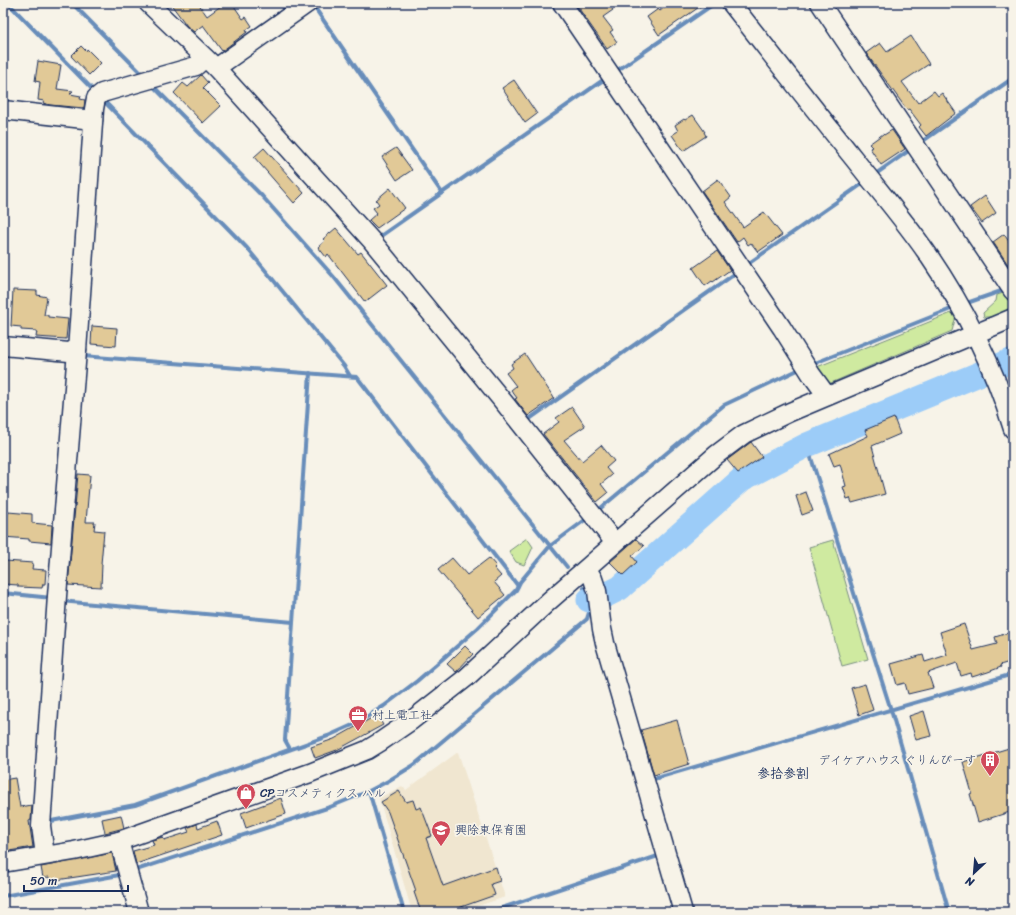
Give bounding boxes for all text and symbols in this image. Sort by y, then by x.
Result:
office icon: 村上電工社 [347,704,369,732]
place label: 村上電工社 [372,704,432,726]
place label: デイケアハウス ぐりんぴーす [819,749,976,771]
building icon: デイケアハウス ぐりんぴーす [979,749,1001,777]
district label: 参拾参割 [757,762,809,785]
shop icon: CPコスメティクス ハル [235,782,257,810]
place label: CPコスメティクス ハル [260,782,385,804]
school or university icon: 興除東保育園 [430,819,452,847]
place label: 興除東保育園 [455,819,527,841]
north arrow [954,853,994,893]
scale bar [24,867,128,893]
text: 50 m [30,870,57,892]
text: N [962,871,978,892]

